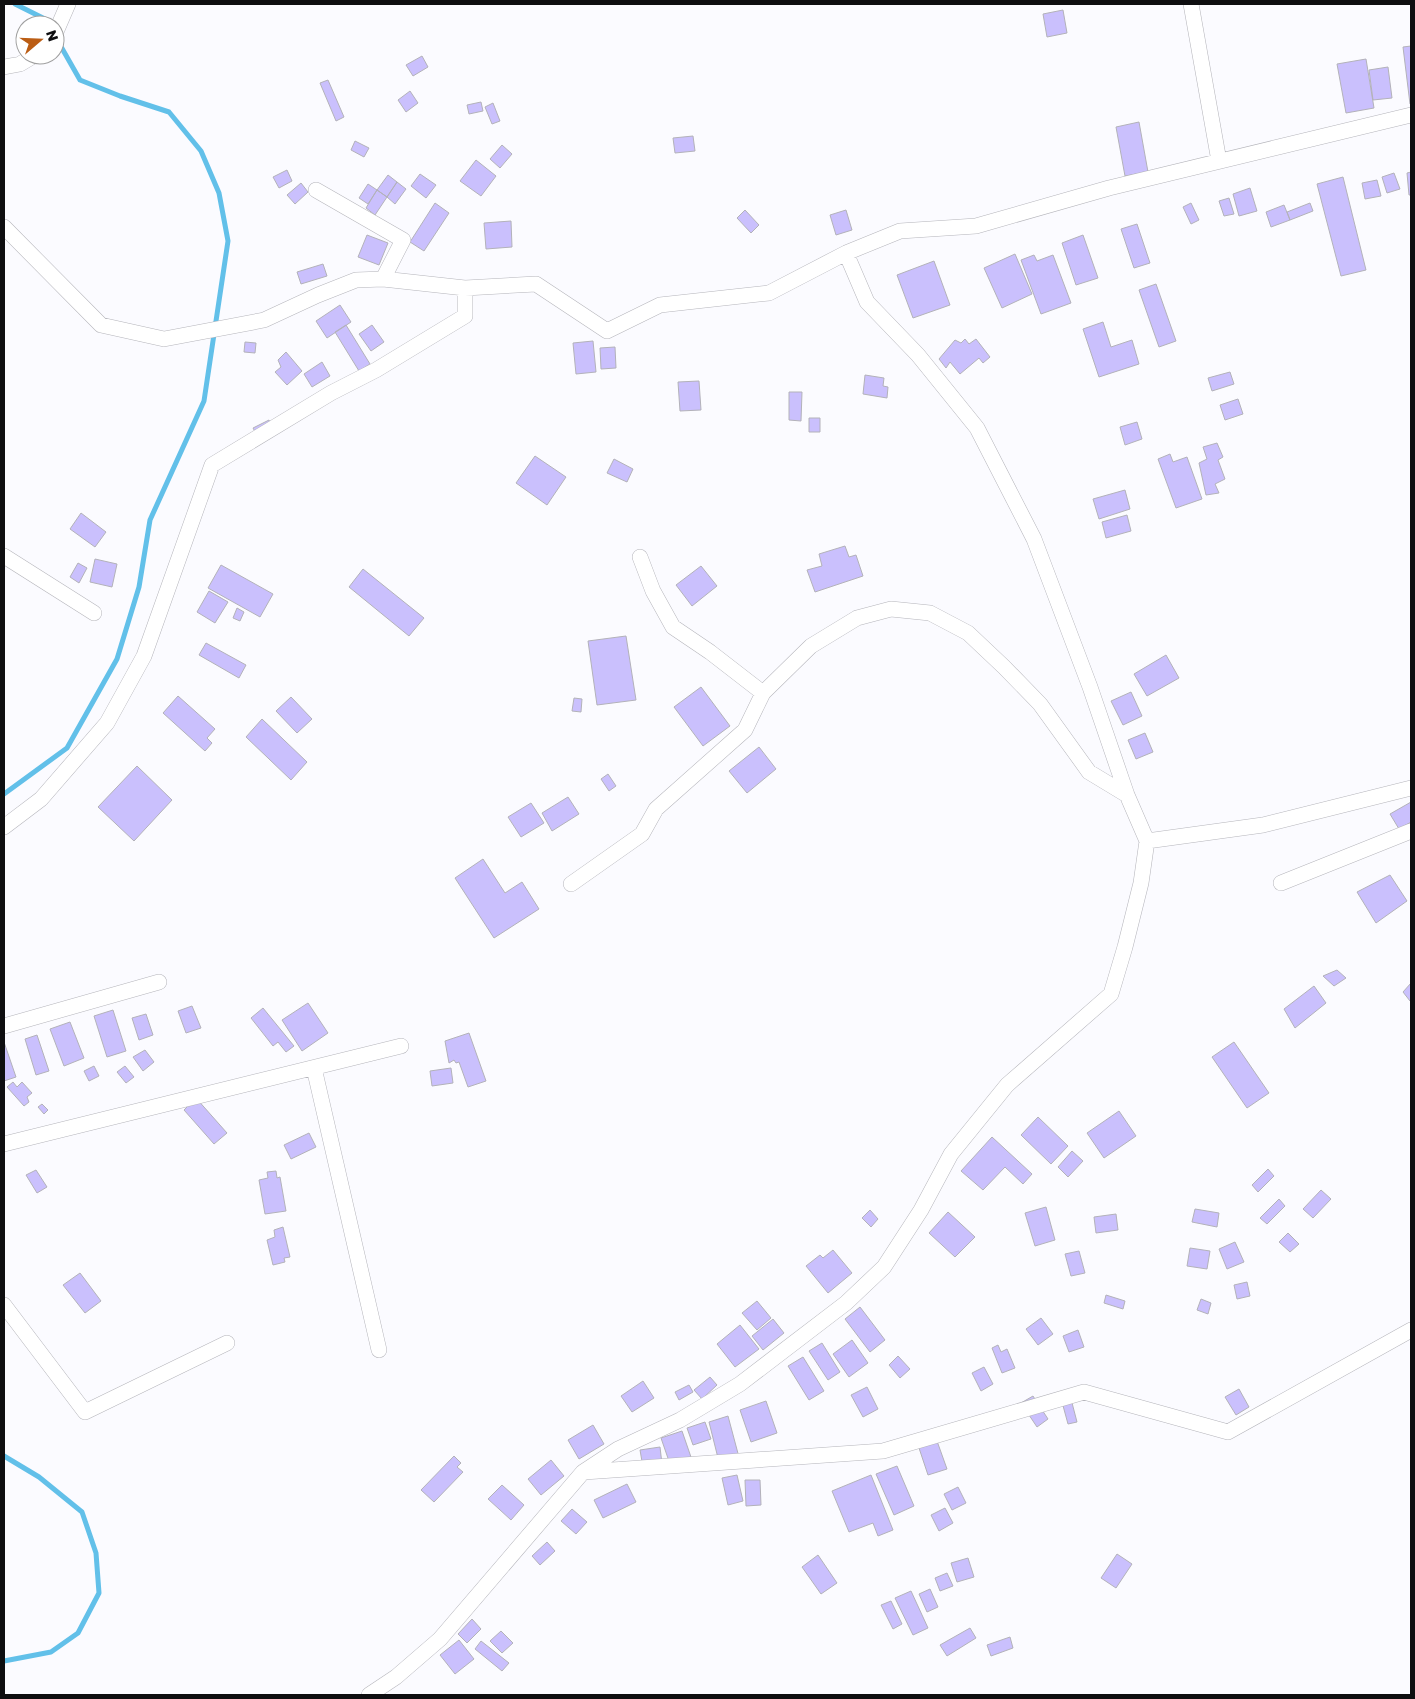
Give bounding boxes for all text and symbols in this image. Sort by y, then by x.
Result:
north arrow [15,15,65,65]
text: N [43,28,63,43]

